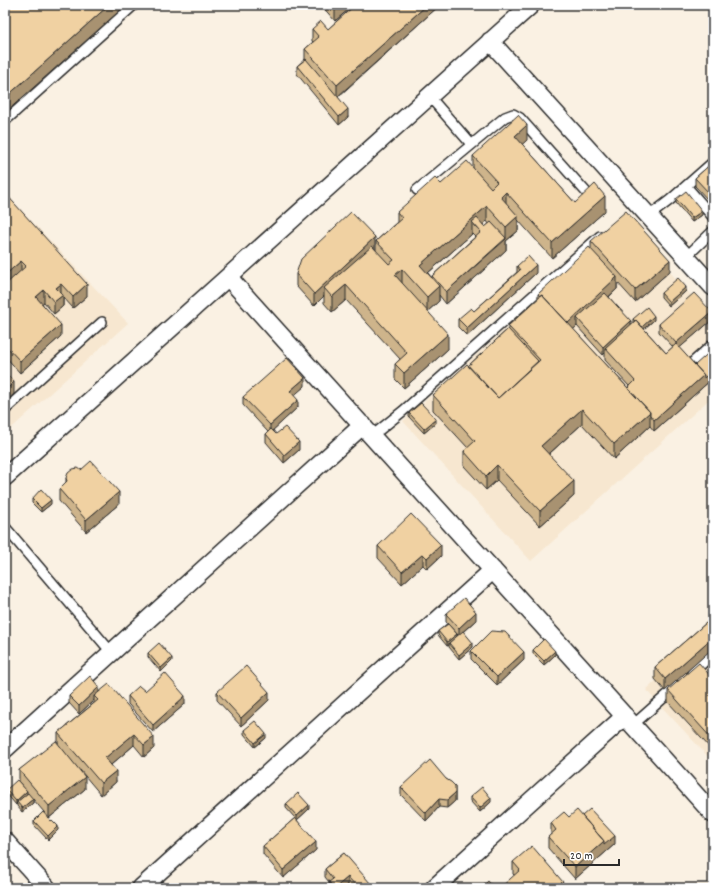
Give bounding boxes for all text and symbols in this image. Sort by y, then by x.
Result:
scale bar [564,841,619,867]
text: 20 m [570,848,593,865]

